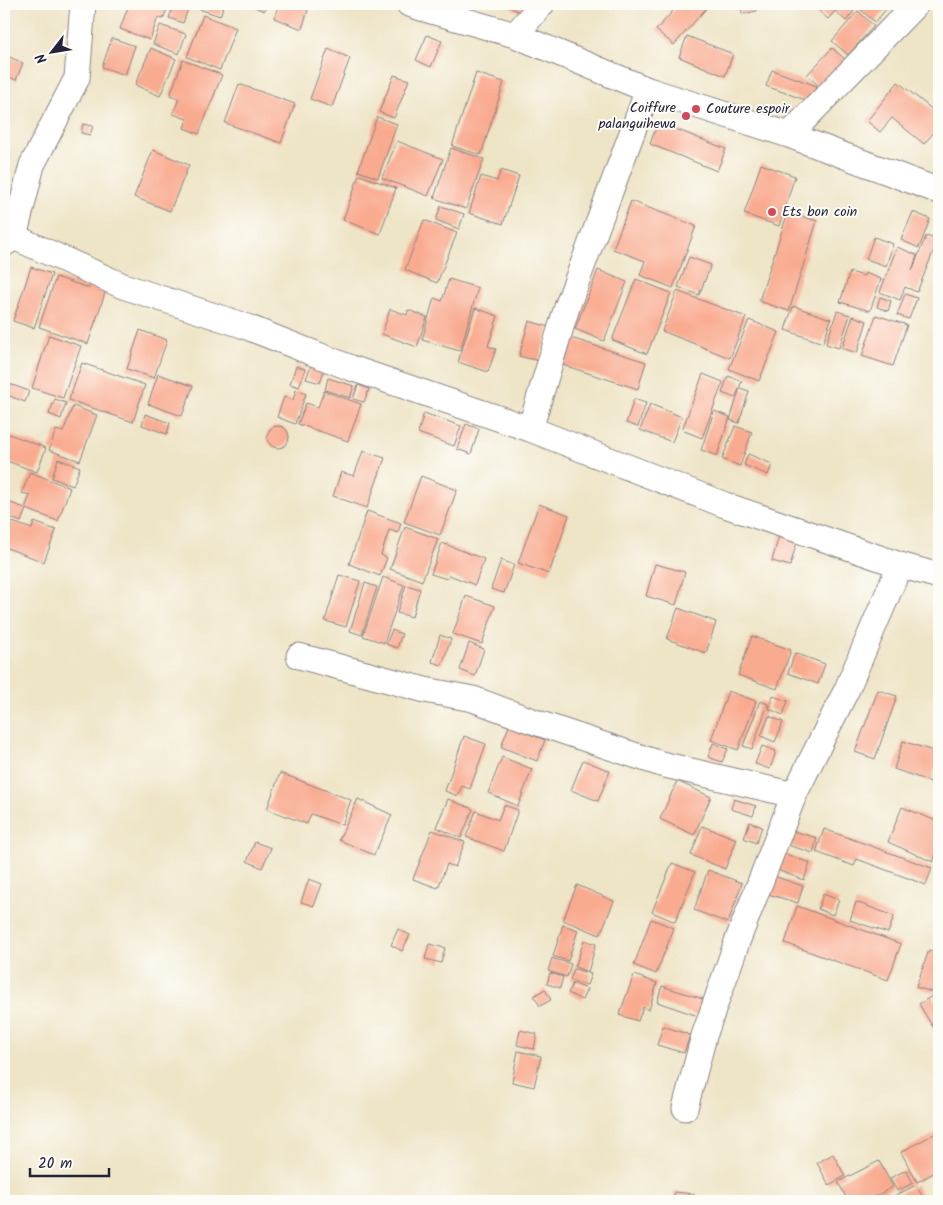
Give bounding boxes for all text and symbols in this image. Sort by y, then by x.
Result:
north arrow [28,28,78,78]
text: N [30,49,53,68]
place label: Coiffure palanguihewa [598,97,677,135]
place label: Couture espoir [706,98,791,120]
marker: Couture espoir [690,103,702,115]
marker: Coiffure palanguihewa [680,110,692,122]
place label: Ets bon coin [782,201,857,223]
marker: Ets bon coin [766,206,778,218]
scale bar [30,1145,109,1177]
text: 20 m [38,1152,72,1176]

